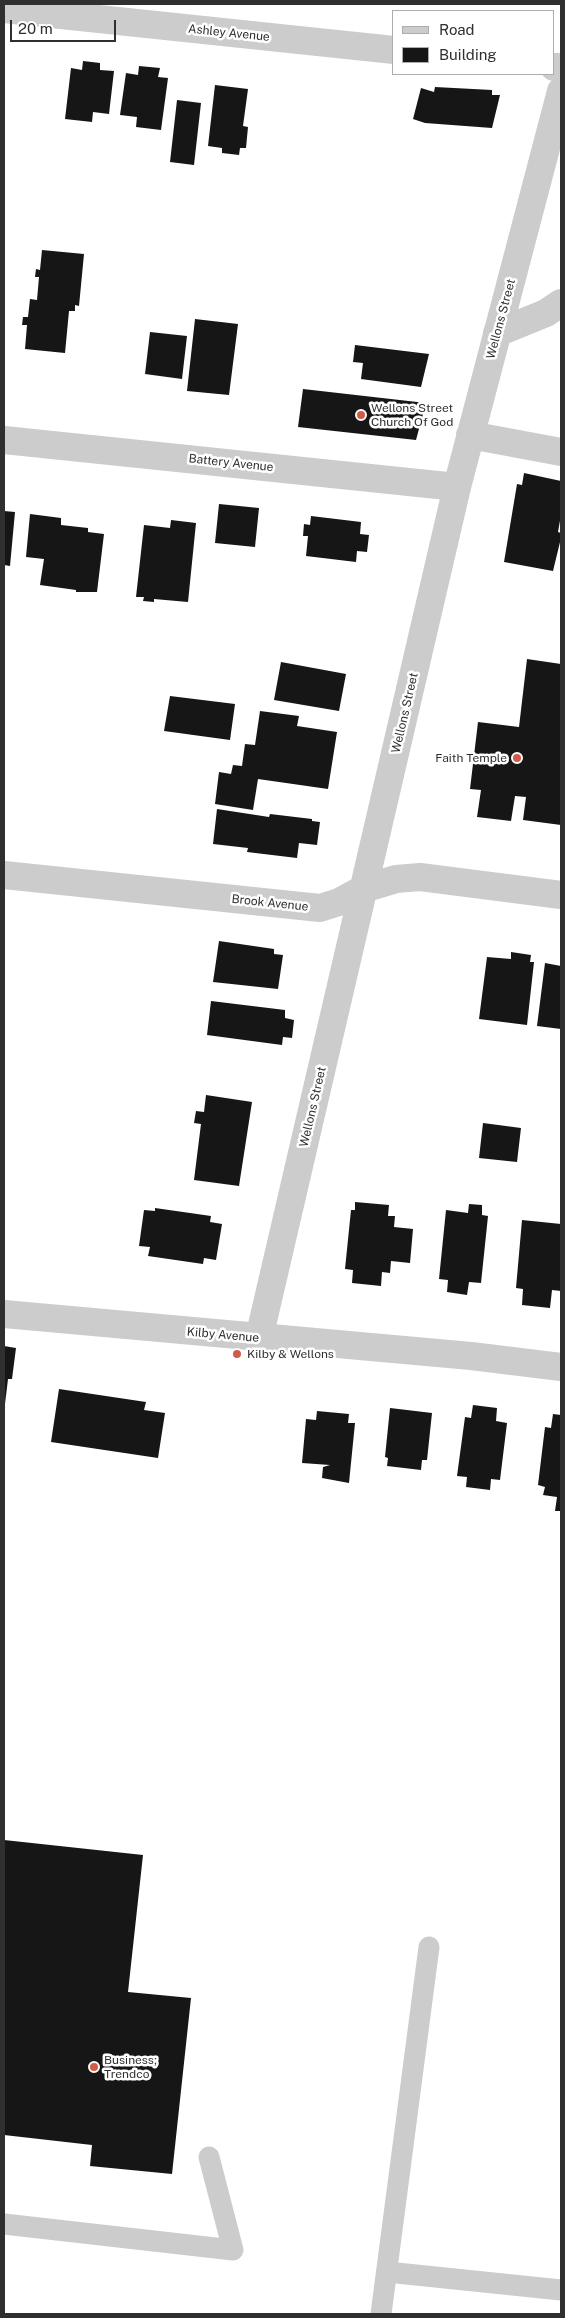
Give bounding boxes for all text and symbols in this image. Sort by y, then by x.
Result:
scale bar [12,10,119,42]
legend [392,10,555,75]
text: 20 m [18,20,53,37]
text: Road [439,21,475,38]
street label: Ashley Avenue [188,22,270,44]
text: Building [439,46,497,63]
street label: Wellons Street [483,277,519,361]
place label: Wellons Street Church Of God [371,401,453,429]
marker: Wellons Street Church Of God [355,409,367,421]
street label: Battery Avenue [188,451,274,475]
street label: Wellons Street [389,671,421,755]
place label: Faith Temple [435,751,507,765]
marker: Faith Temple [511,752,523,764]
street label: Brook Avenue [231,892,309,914]
street label: Wellons Street [297,1065,329,1149]
street label: Kilby Avenue [186,1325,260,1345]
place label: Kilby & Wellons [247,1347,334,1361]
marker: Kilby & Wellons [231,1348,243,1360]
place label: Business; Trendco [104,2053,157,2081]
marker: Business; Trendco [88,2061,100,2073]

